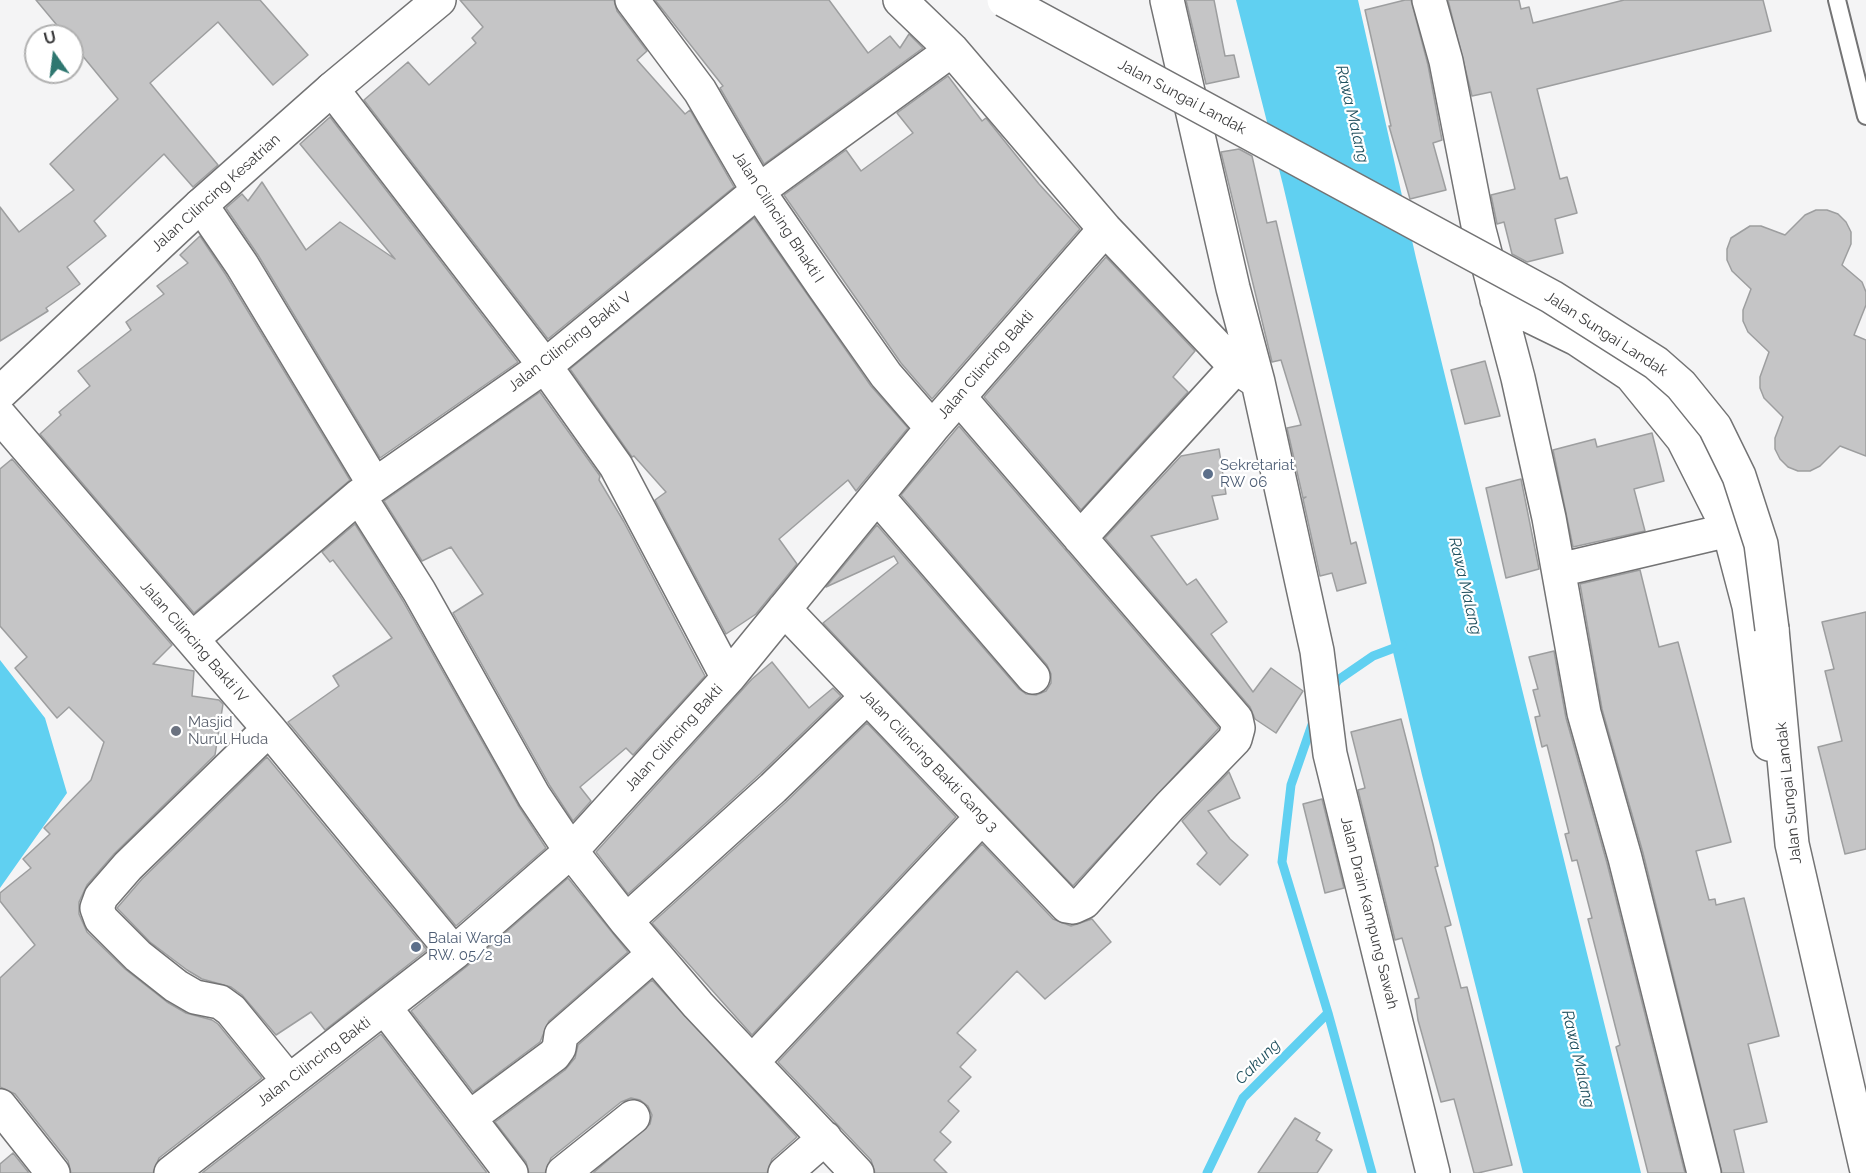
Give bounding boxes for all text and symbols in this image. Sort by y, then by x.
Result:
north arrow [24,24,84,84]
text: U [42,27,58,49]
street label: Jalan Sungai Landak [1115,56,1249,138]
water label: Rawa Malang [1331,63,1373,165]
street label: Jalan Cilincing Kesatrian [148,130,284,256]
street label: Jalan Cilincing Bhakti I [729,148,827,286]
street label: Jalan Cilincing Bakti V [505,288,635,396]
street label: Jalan Sungai Landak [1541,288,1671,380]
street label: Jalan Cilincing Bakti [934,307,1038,423]
place label: Sekretariat RW 06 [1220,456,1294,491]
marker: Sekretariat RW 06 [1201,467,1215,481]
water label: Rawa Malang [1444,535,1486,637]
street label: Jalan Cilincing Bakti IV [136,578,252,706]
street label: Jalan Cilincing Bakti [621,681,727,795]
street label: Jalan Cilincing Bakti Gang 3 [857,686,1001,836]
place label: Masjid Nurul Huda [188,713,268,748]
street label: Jalan Sungai Landak [1773,721,1805,865]
marker: Masjid Nurul Huda [169,724,183,738]
street label: Jalan Drain Kampung Sawah [1336,815,1402,1011]
place label: Balai Warga RW. 05/2 [428,929,511,964]
marker: Balai Warga RW. 05/2 [409,940,423,954]
water label: Rawa Malang [1557,1008,1599,1110]
street label: Jalan Cilincing Bakti [254,1013,374,1111]
water label: Cakung [1231,1035,1285,1089]

